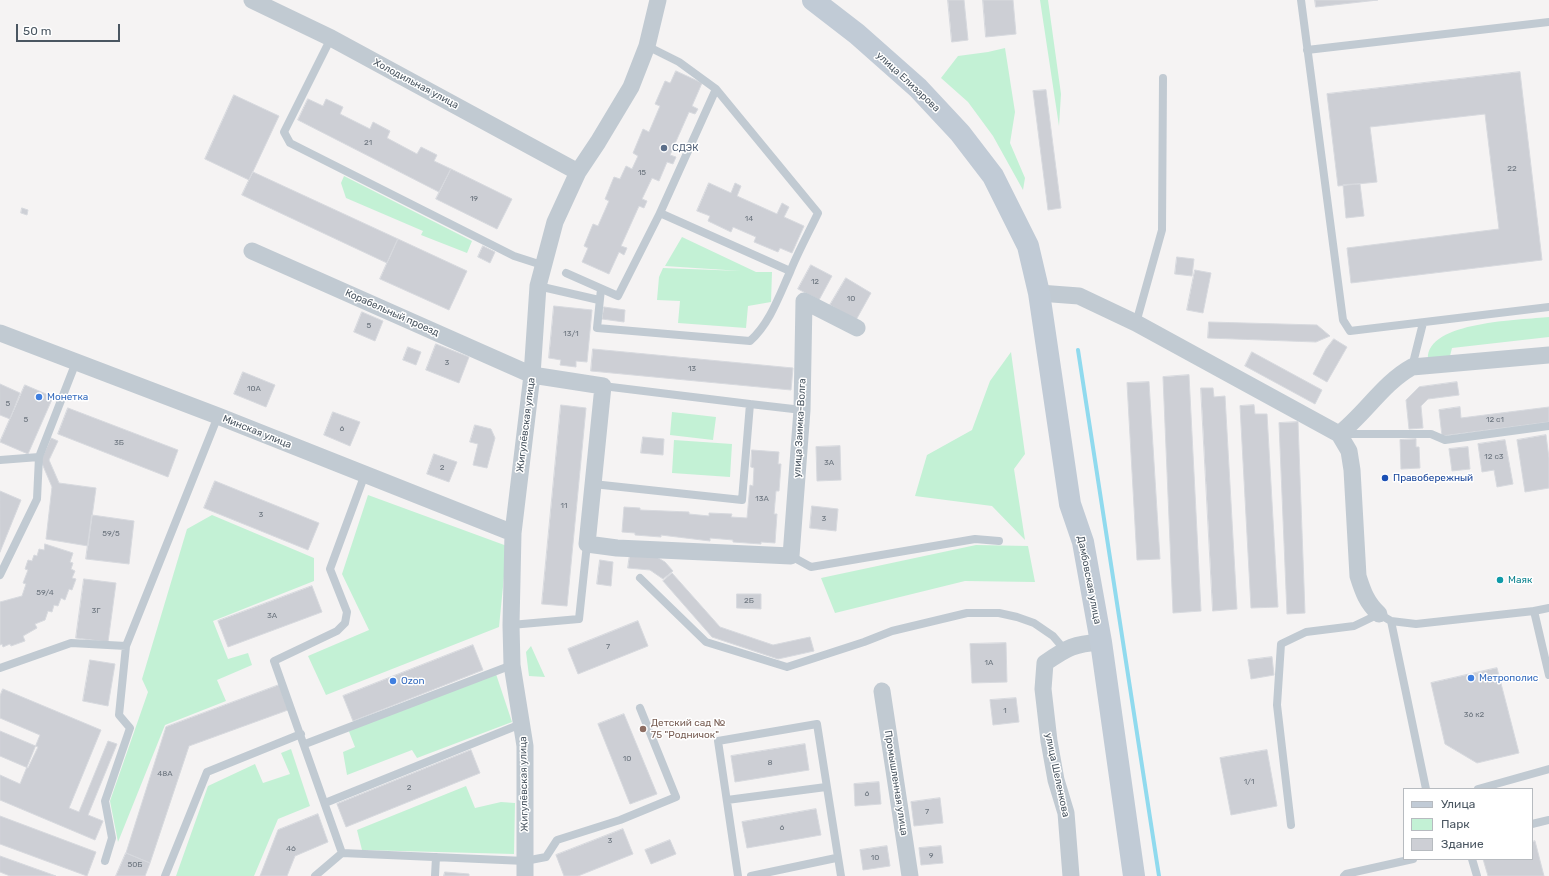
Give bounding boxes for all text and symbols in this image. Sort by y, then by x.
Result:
scale bar [18,16,122,42]
text: 50 m [23,24,51,38]
street label: улица Елизарова [874,49,942,115]
street label: Холодильная улица [371,56,461,112]
house number: 21 [364,138,372,148]
place label: СДЭК [672,142,699,154]
marker: СДЭК [659,143,669,153]
house number: 22 [1507,164,1517,174]
house number: 15 [638,168,646,178]
house number: 19 [470,194,478,204]
house number: 14 [745,214,753,224]
house number: 12 [811,277,819,287]
street label: Корабельный проезд [343,287,441,339]
house number: 10 [847,294,855,304]
house number: 5 [367,321,371,331]
house number: 13/1 [563,329,579,339]
house number: 3 [445,358,449,368]
house number: 13 [688,364,696,374]
street label: Жигулёвская улица [514,377,538,473]
street label: улица Заимка-Волга [791,378,809,478]
house number: 10А [247,384,261,394]
place label: Монетка [47,391,88,403]
marker: Монетка [34,392,44,402]
house number: 5 [6,399,10,409]
street label: Минская улица [221,413,293,451]
house number: 5 [24,415,28,425]
house number: 12 с1 [1486,415,1504,425]
house number: 6 [340,424,344,434]
house number: 3Б [114,438,124,448]
house number: 12 с3 [1484,452,1504,462]
house number: 3А [824,458,834,468]
house number: 2 [440,463,444,473]
place label: Правобережный [1393,472,1473,484]
marker: Правобережный [1380,473,1390,483]
house number: 13А [755,494,769,504]
house number: 11 [561,501,567,511]
house number: 3 [259,510,263,520]
house number: 3 [822,514,826,524]
house number: 59/5 [102,529,120,539]
street label: Дамбовская улица [1075,535,1103,625]
place label: Маяк [1508,574,1532,586]
marker: Маяк [1495,575,1505,585]
house number: 59/4 [36,588,54,598]
house number: 2Б [744,596,754,606]
house number: 3Г [92,606,100,616]
house number: 3А [267,611,277,621]
house number: 7 [606,642,610,652]
house number: 1А [985,658,993,668]
place label: Метрополис [1479,672,1538,684]
marker: Метрополис [1466,673,1476,683]
place label: Ozon [401,675,425,687]
marker: Ozon [388,676,398,686]
house number: 1 [1003,706,1007,716]
house number: 36 к2 [1464,710,1484,720]
place label: Детский сад № 75 "Родничок" [651,717,725,740]
marker: Детский сад № 75 "Родничок" [638,724,648,734]
street label: Промышленная улица [882,730,910,836]
street label: улица Шеленкова [1042,732,1072,818]
street label: Жигулёвская улица [517,736,531,832]
house number: 10 [623,754,631,764]
house number: 8 [767,758,773,768]
house number: 48А [157,769,173,779]
house number: 1/1 [1244,777,1254,787]
house number: 2 [407,783,411,793]
legend [1403,788,1533,860]
house number: 6 [865,789,869,799]
text: Улица [1441,797,1475,811]
house number: 7 [925,807,929,817]
text: Парк [1441,817,1470,831]
house number: 6 [780,823,784,833]
house number: 3 [608,836,612,846]
text: Здание [1441,837,1484,851]
house number: 46 [286,844,296,854]
house number: 9 [929,851,933,861]
house number: 10 [871,853,879,863]
house number: 50Б [128,860,142,870]

